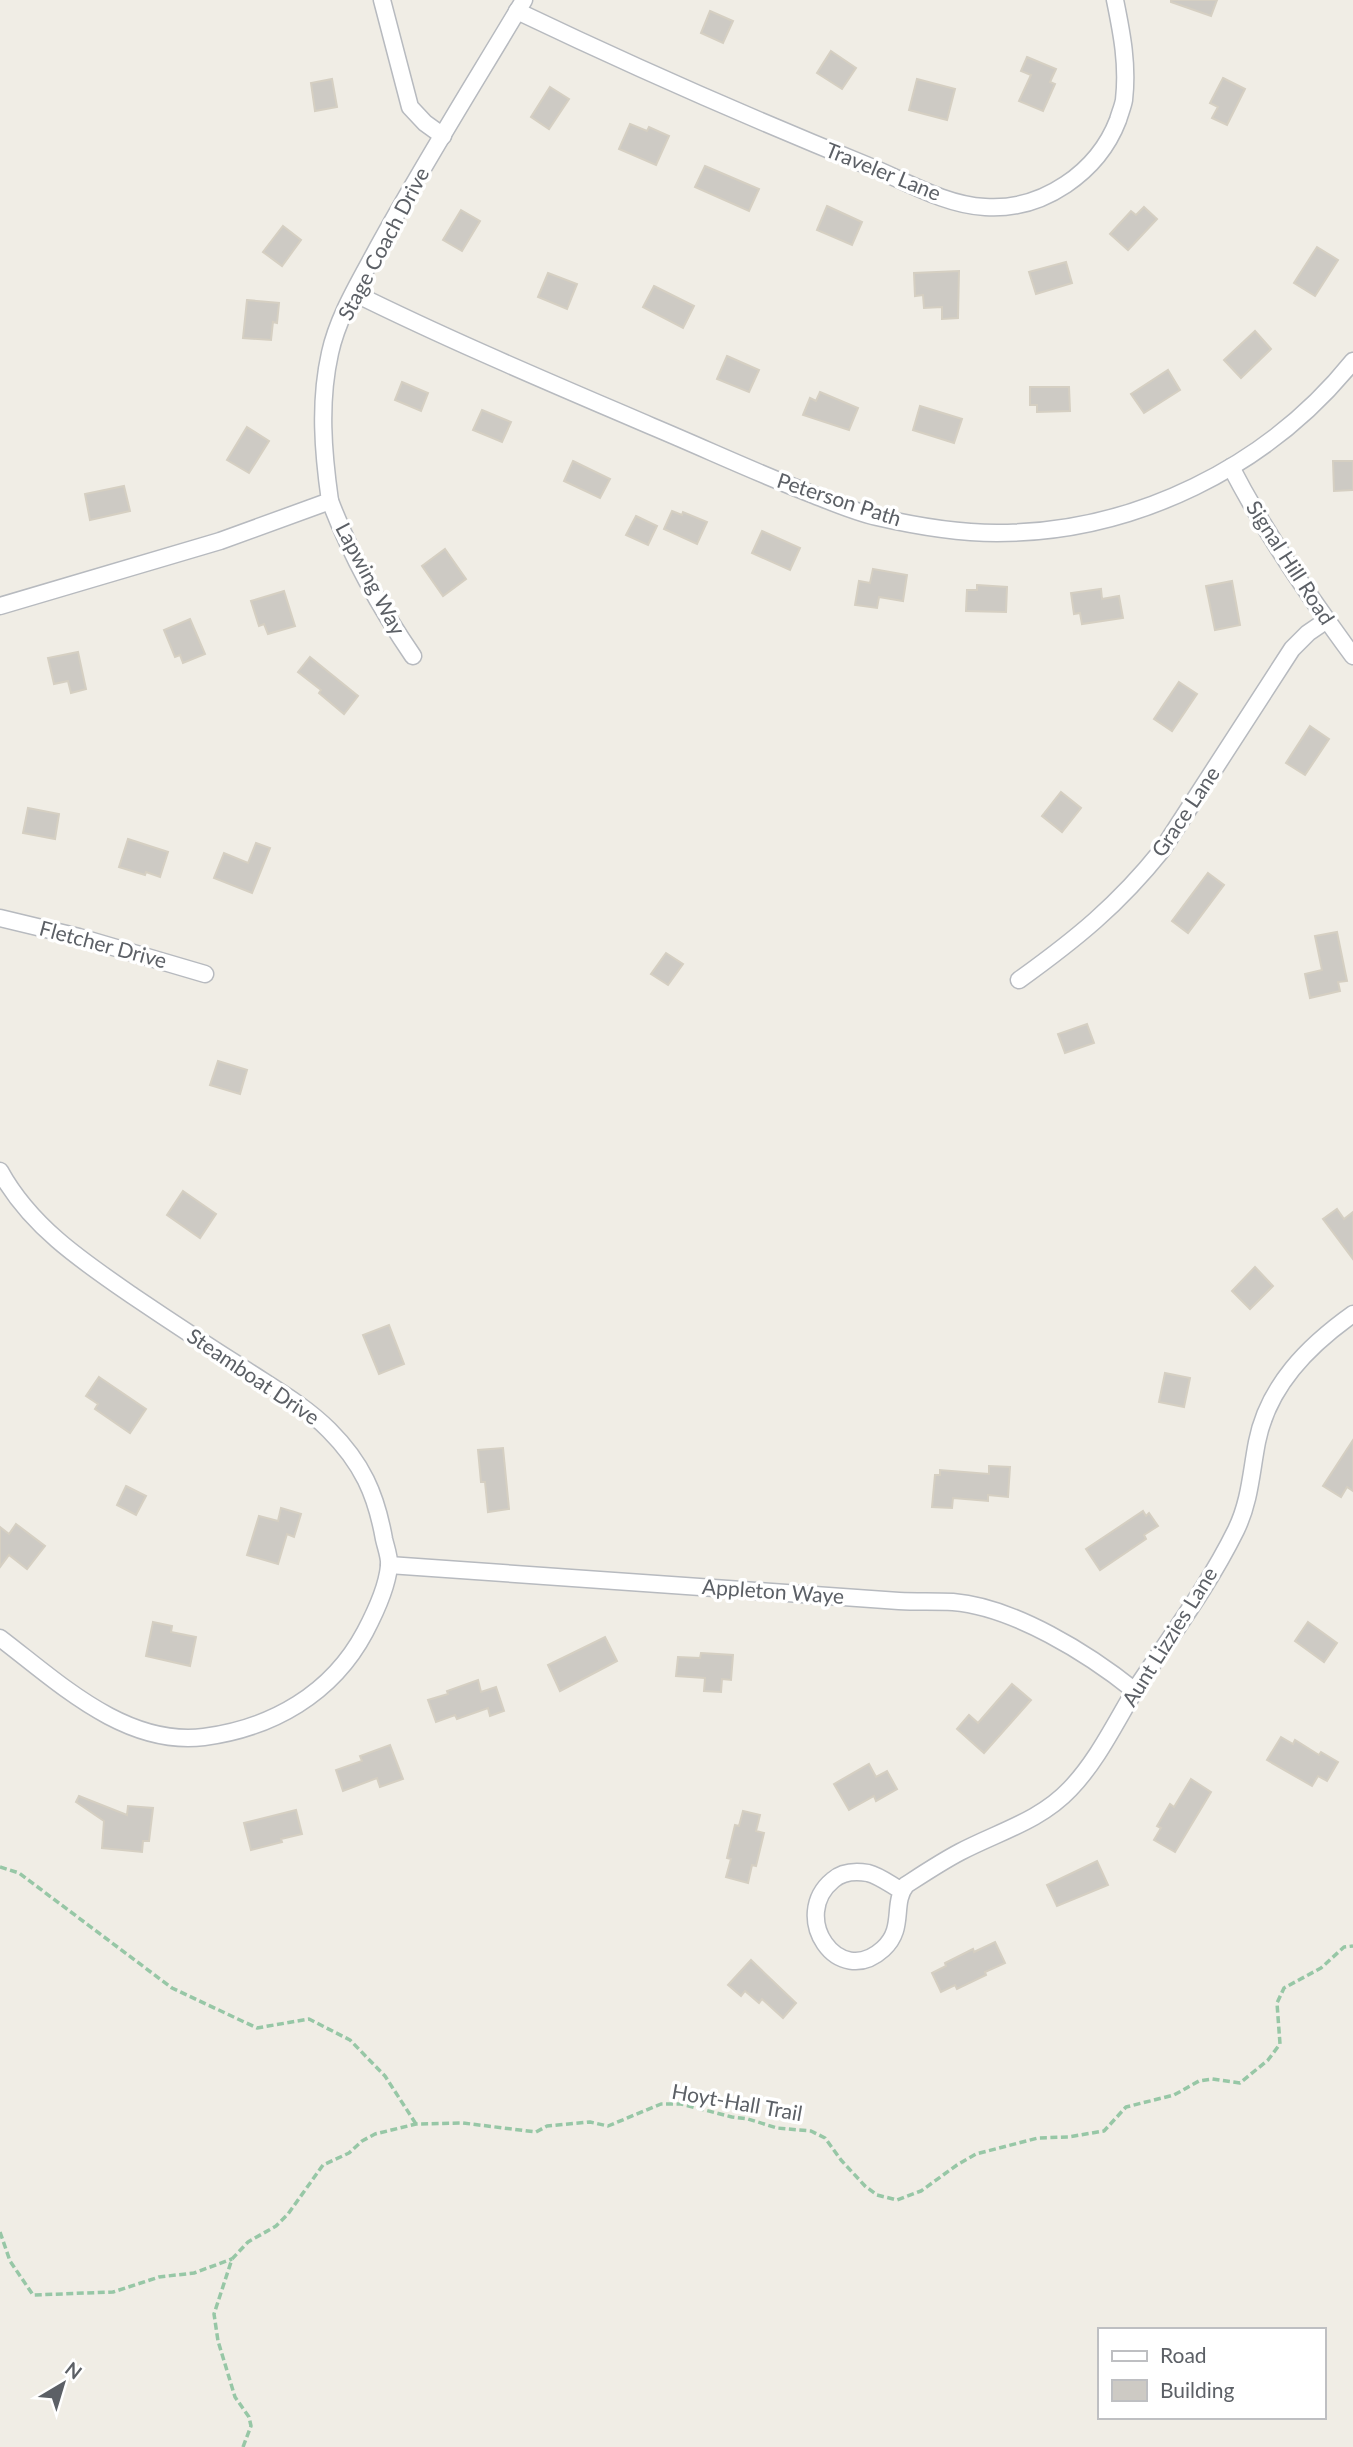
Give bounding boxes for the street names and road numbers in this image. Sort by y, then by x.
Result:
street label: Traveler Lane [822,136,945,205]
street label: Stage Coach Drive [332,163,433,324]
street label: Peterson Path [774,467,905,530]
street label: Signal Hill Road [1242,496,1341,629]
street label: Lapwing Way [331,518,411,639]
street label: Grace Lane [1145,761,1224,861]
street label: Fletcher Drive [37,915,170,973]
street label: Steamboat Drive [183,1322,325,1429]
street label: Aunt Lizzies Lane [1116,1562,1222,1710]
street label: Appleton Waye [701,1573,845,1608]
street label: Hoyt-Hall Trail [670,2078,805,2125]

